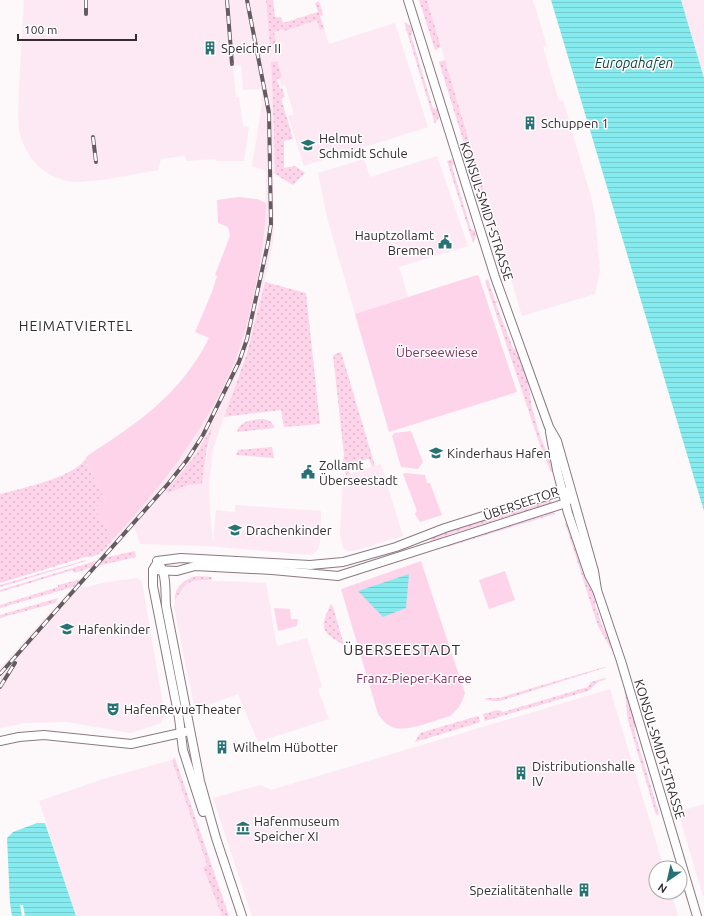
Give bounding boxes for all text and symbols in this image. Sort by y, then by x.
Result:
scale bar [18,16,136,42]
text: 100 m [24,23,57,36]
building icon: Speicher II [202,40,218,56]
place label: Speicher II [221,41,281,55]
water label: Europahafen [595,55,673,71]
building icon: Schuppen 1 [522,115,538,131]
place label: Schuppen 1 [541,116,609,130]
place label: Helmut Schmidt Schule [319,131,408,160]
school or university icon: Helmut Schmidt Schule [300,137,316,153]
street label: KONSUL-SMIDT-STRASSE [458,140,516,282]
place label: Hauptzollamt Bremen [355,228,434,257]
public building icon: Hauptzollamt Bremen [437,234,453,250]
district label: HEIMATVIERTEL [19,318,133,334]
park label: Überseewiese [396,344,478,359]
school or university icon: Kinderhaus Hafen [428,445,444,461]
place label: Kinderhaus Hafen [447,446,551,460]
place label: Zollamt Überseestadt [319,458,398,487]
public building icon: Zollamt Überseestadt [300,464,316,480]
street label: ÜBERSEETOR [481,483,561,523]
school or university icon: Drachenkinder [227,522,243,538]
place label: Drachenkinder [246,523,332,537]
school or university icon: Hafenkinder [59,621,75,637]
place label: Hafenkinder [78,622,150,636]
district label: ÜBERSEESTADT [343,641,461,658]
park label: Franz-Pieper-Karree [356,671,472,685]
street label: KONSUL-SMIDT-STRASSE [632,678,688,820]
theatre icon: HafenRevueTheater [105,701,121,717]
place label: HafenRevueTheater [124,702,241,716]
building icon: Wilhelm Hübotter [214,739,230,755]
place label: Wilhelm Hübotter [233,740,338,754]
place label: Distributionshalle IV [532,759,635,788]
building icon: Distributionshalle IV [513,765,529,781]
place label: Hafenmuseum Speicher XI [254,814,339,843]
museum icon: Hafenmuseum Speicher XI [235,820,251,836]
north arrow [648,860,688,900]
text: N [656,881,669,896]
building icon: Spezialitätenhalle [576,882,592,898]
place label: Spezialitätenhalle [469,883,573,897]

